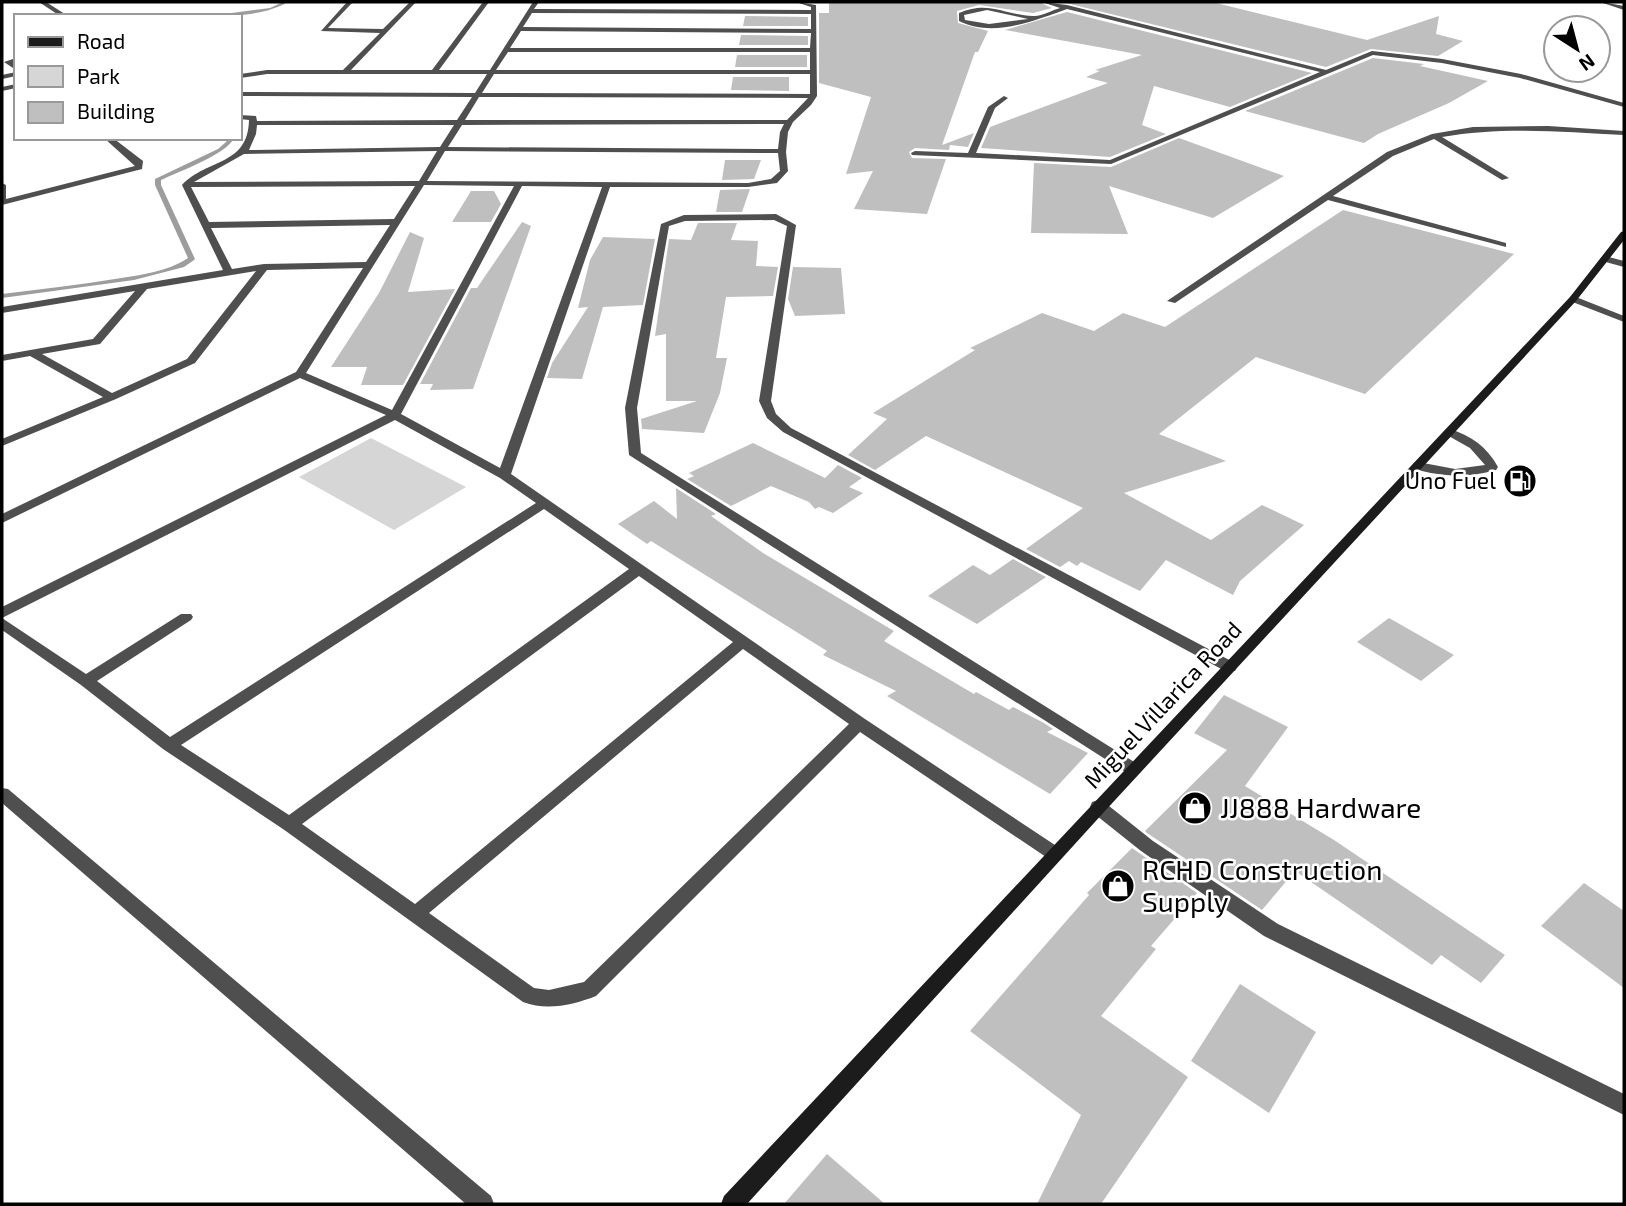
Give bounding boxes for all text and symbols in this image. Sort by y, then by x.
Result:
legend [14,14,242,140]
north arrow [1542,14,1612,84]
text: Road [77,28,125,53]
text: N [1575,50,1600,76]
text: Park [77,63,120,88]
text: Building [77,98,155,123]
fuel station icon: Uno Fuel [1501,462,1539,500]
place label: Uno Fuel [1405,466,1496,494]
street label: Miguel Villarica Road [1078,615,1247,794]
shop icon: JJ888 Hardware [1176,789,1214,827]
place label: JJ888 Hardware [1220,790,1421,824]
place label: RCHD Construction Supply [1142,852,1383,918]
shop icon: RCHD Construction Supply [1099,867,1137,905]

